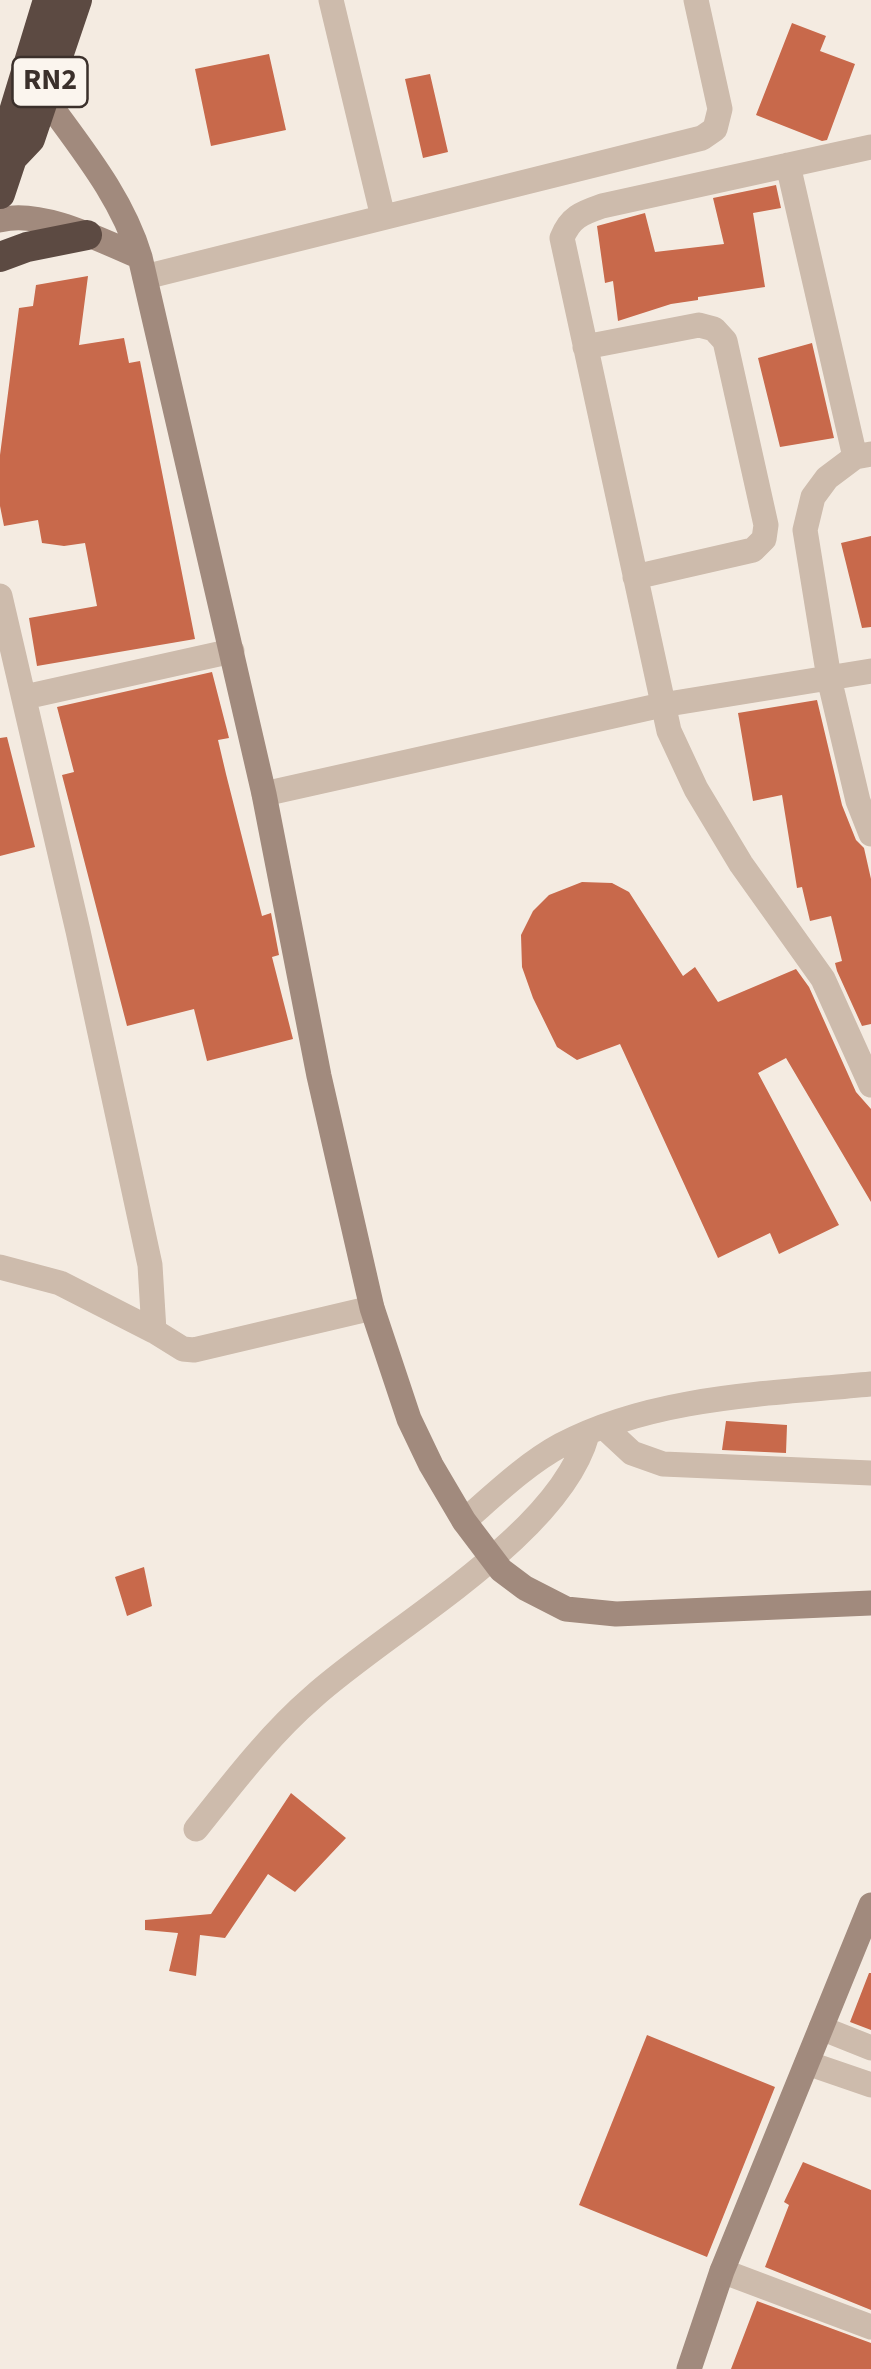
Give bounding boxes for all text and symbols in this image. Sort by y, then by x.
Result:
road number: RN2 [12,57,88,107]

